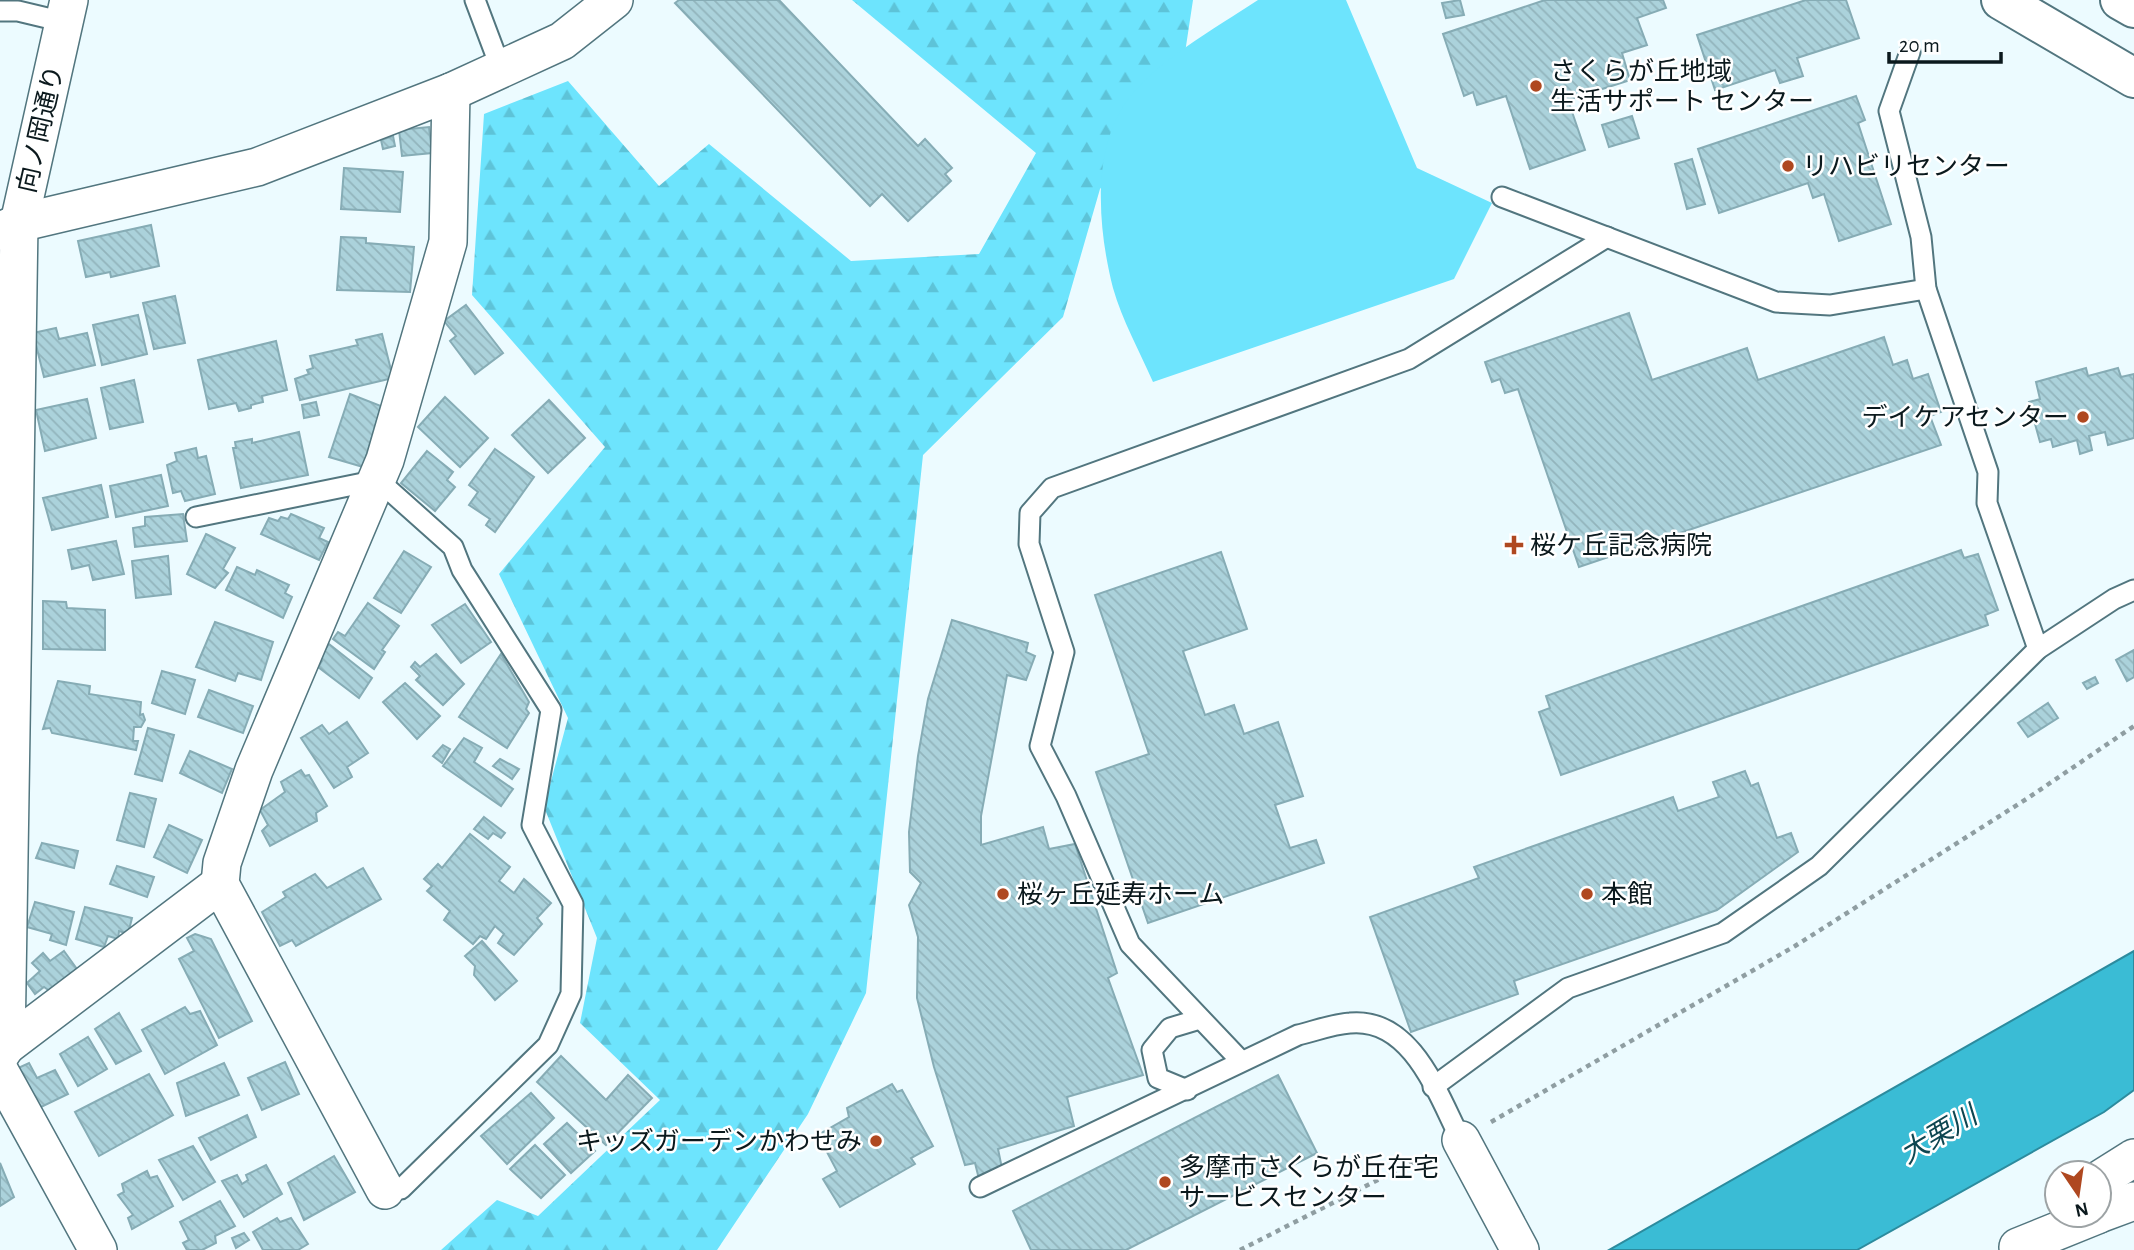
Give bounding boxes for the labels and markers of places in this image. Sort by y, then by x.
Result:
place label: さくらが丘地域 生活サポート センター [1550,57,1814,115]
marker: さくらが丘地域 生活サポート センター [1528,78,1544,94]
place label: リハビリセンター [1802,153,2010,180]
marker: リハビリセンター [1780,158,1796,174]
place label: デイケアセンター [1862,403,2069,431]
marker: デイケアセンター [2075,409,2091,425]
place label: 桜ケ丘記念病院 [1530,532,1712,559]
marker: 桜ケ丘記念病院 [1504,535,1524,555]
place label: 桜ヶ丘延寿ホーム [1017,881,1224,908]
place label: 本館 [1601,881,1653,908]
marker: 桜ヶ丘延寿ホーム [995,886,1011,902]
marker: 本館 [1579,886,1595,902]
place label: キッズガーデンかわせみ [576,1127,862,1155]
marker: キッズガーデンかわせみ [868,1133,884,1149]
place label: 多摩市さくらが丘在宅 サービスセンター [1179,1153,1439,1211]
marker: 多摩市さくらが丘在宅 サービスセンター [1157,1174,1173,1190]

